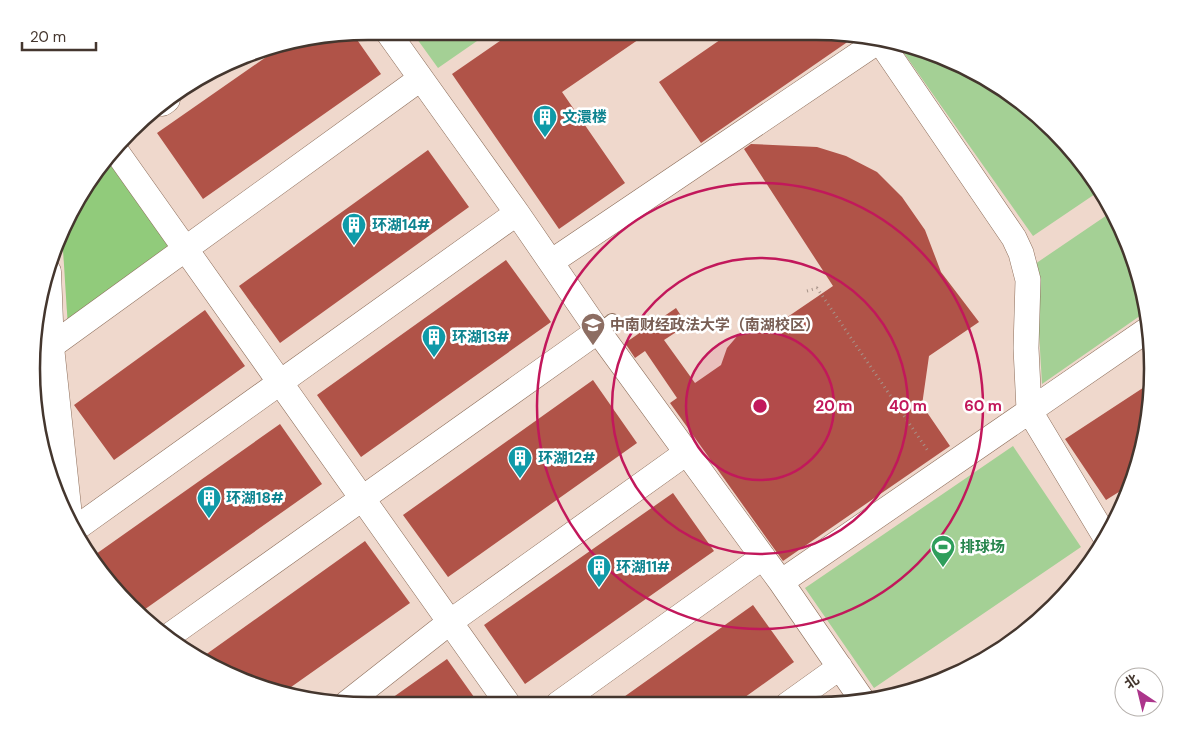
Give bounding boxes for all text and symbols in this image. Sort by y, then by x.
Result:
scale bar [22,20,96,52]
text: 20 m [30,27,66,47]
building icon: 文澴楼 [532,104,558,138]
place label: 文澴楼 [562,107,607,127]
building icon: 环湖14# [341,212,367,246]
place label: 环湖14# [372,215,430,235]
school or university icon: 中南财经政法大学（南湖校区） [580,312,606,346]
place label: 中南财经政法大学（南湖校区） [610,315,820,335]
building icon: 环湖13# [421,324,447,358]
place label: 环湖13# [452,327,510,347]
text: 20 m [816,396,852,416]
text: 40 m [889,396,927,416]
text: 60 m [964,396,1002,416]
centre of rings [751,397,769,415]
building icon: 环湖12# [507,445,533,479]
place label: 环湖12# [538,448,595,468]
building icon: 环湖18# [196,485,222,519]
place label: 环湖18# [226,488,284,508]
sports icon: 排球场 [930,534,956,568]
place label: 排球场 [960,537,1005,557]
building icon: 环湖11# [586,554,612,588]
place label: 环湖11# [616,557,670,577]
north arrow [1114,667,1164,717]
text: 北 [1121,670,1142,693]

